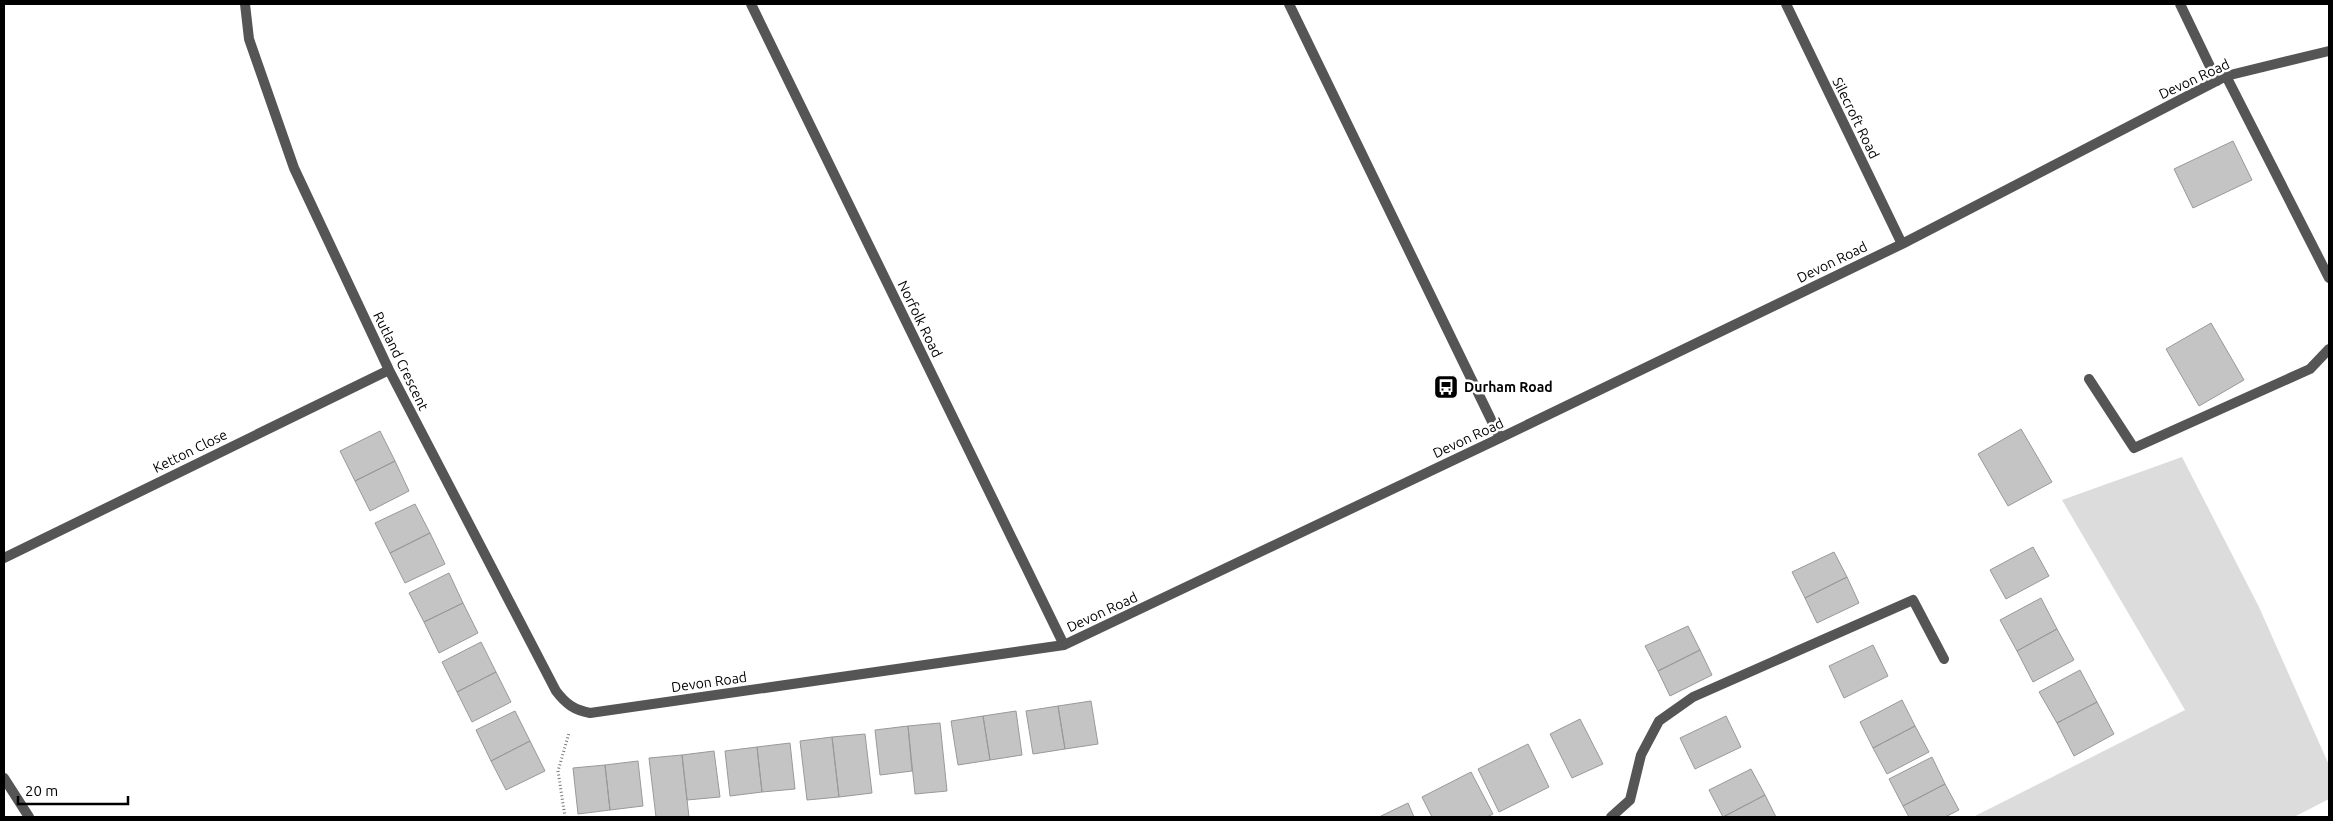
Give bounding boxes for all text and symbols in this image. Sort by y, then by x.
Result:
street label: Devon Road [2156,56,2232,102]
street label: Silecroft Road [1829,75,1883,161]
street label: Devon Road [1794,238,1870,286]
street label: Norfolk Road [895,278,945,360]
street label: Rutland Crescent [370,309,432,413]
bus stop icon: Durham Road [1433,374,1459,400]
place label: Durham Road [1464,379,1553,395]
street label: Devon Road [1430,415,1506,461]
street label: Ketton Close [150,426,230,476]
street label: Devon Road [1064,589,1140,635]
street label: Devon Road [670,669,748,695]
scale bar [18,774,128,806]
text: 20 m [25,782,58,799]

